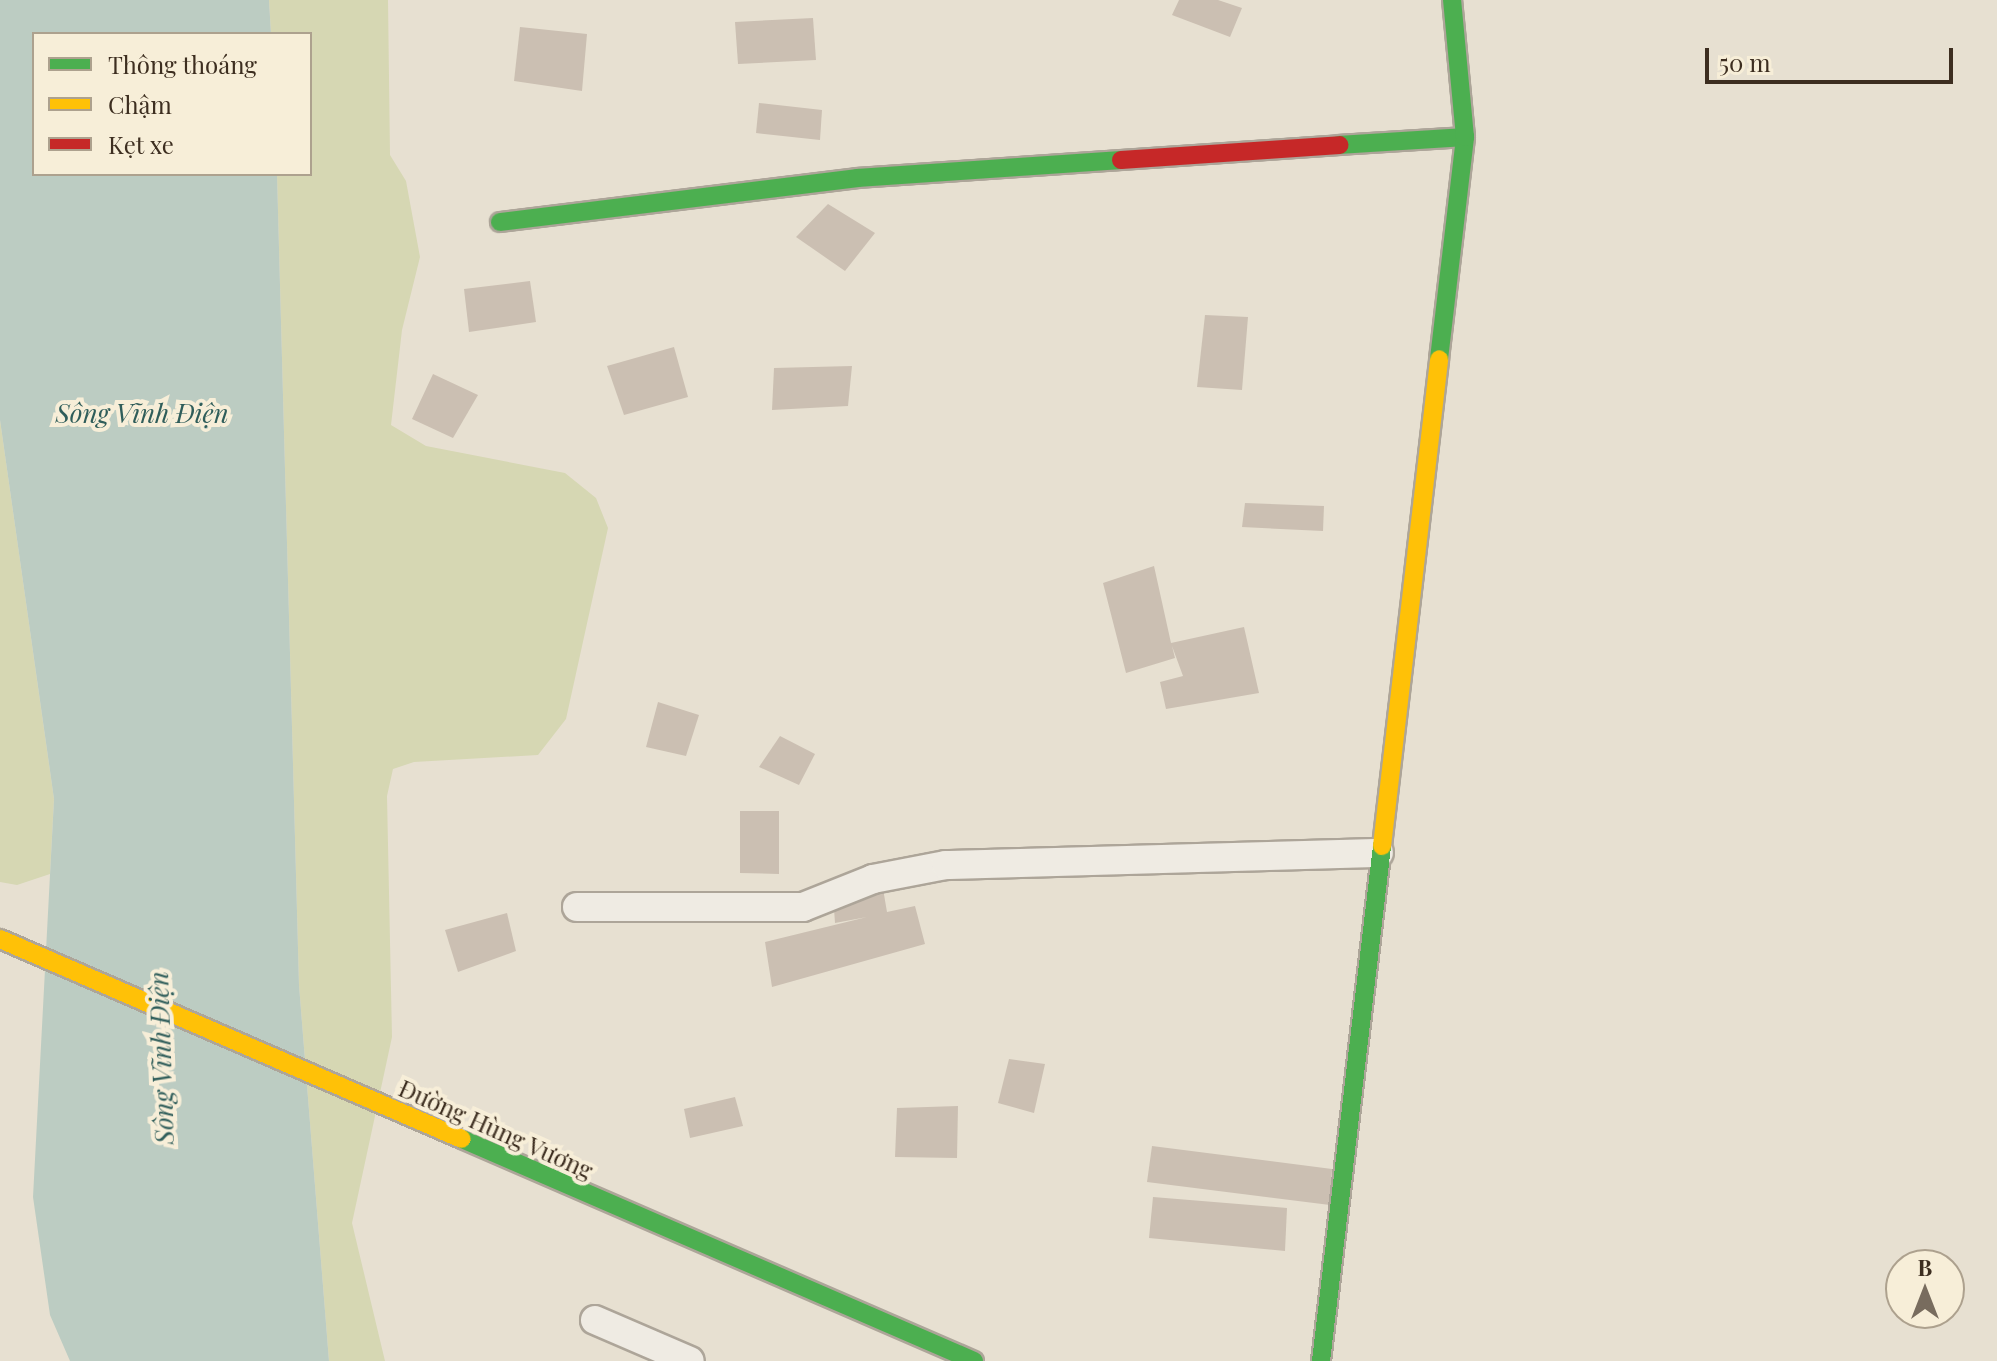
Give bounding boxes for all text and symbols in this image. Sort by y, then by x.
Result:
legend [32,32,312,176]
scale bar [1709,32,1957,82]
text: 50 m [1719,46,1771,78]
text: Thông thoáng [108,48,257,80]
text: Chậm [108,88,172,120]
text: Kẹt xe [108,128,174,160]
water label: Sông Vĩnh Điện [55,397,229,429]
water label: Sông Vĩnh Điện [142,971,180,1145]
street label: Đường Hùng Vương [394,1073,598,1185]
north arrow [1885,1249,1965,1329]
text: B [1918,1252,1932,1282]

